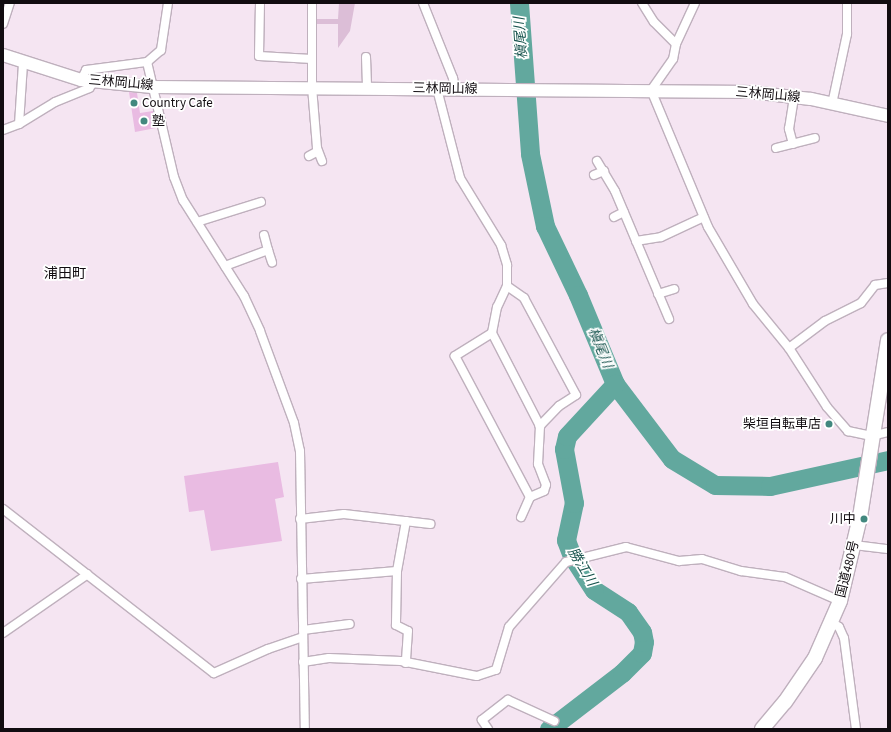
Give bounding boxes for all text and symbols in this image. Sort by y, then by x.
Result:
water label: 槇尾川 [511,16,531,60]
street label: 三林岡山線 [88,72,154,94]
street label: 三林岡山線 [412,81,478,97]
street label: 三林岡山線 [735,84,801,106]
place label: Country Cafe [142,95,213,111]
marker: Country Cafe [129,98,139,108]
place label: 塾 [152,113,165,129]
marker: 塾 [139,116,149,126]
district label: 浦田町 [44,266,86,282]
water label: 槇尾川 [584,325,616,371]
place label: 柴垣自転車店 [743,416,821,432]
marker: 柴垣自転車店 [824,419,834,429]
place label: 川中 [830,511,856,527]
marker: 川中 [859,514,869,524]
street label: 国道480号 [833,539,863,599]
water label: 勝江川 [564,545,600,589]

